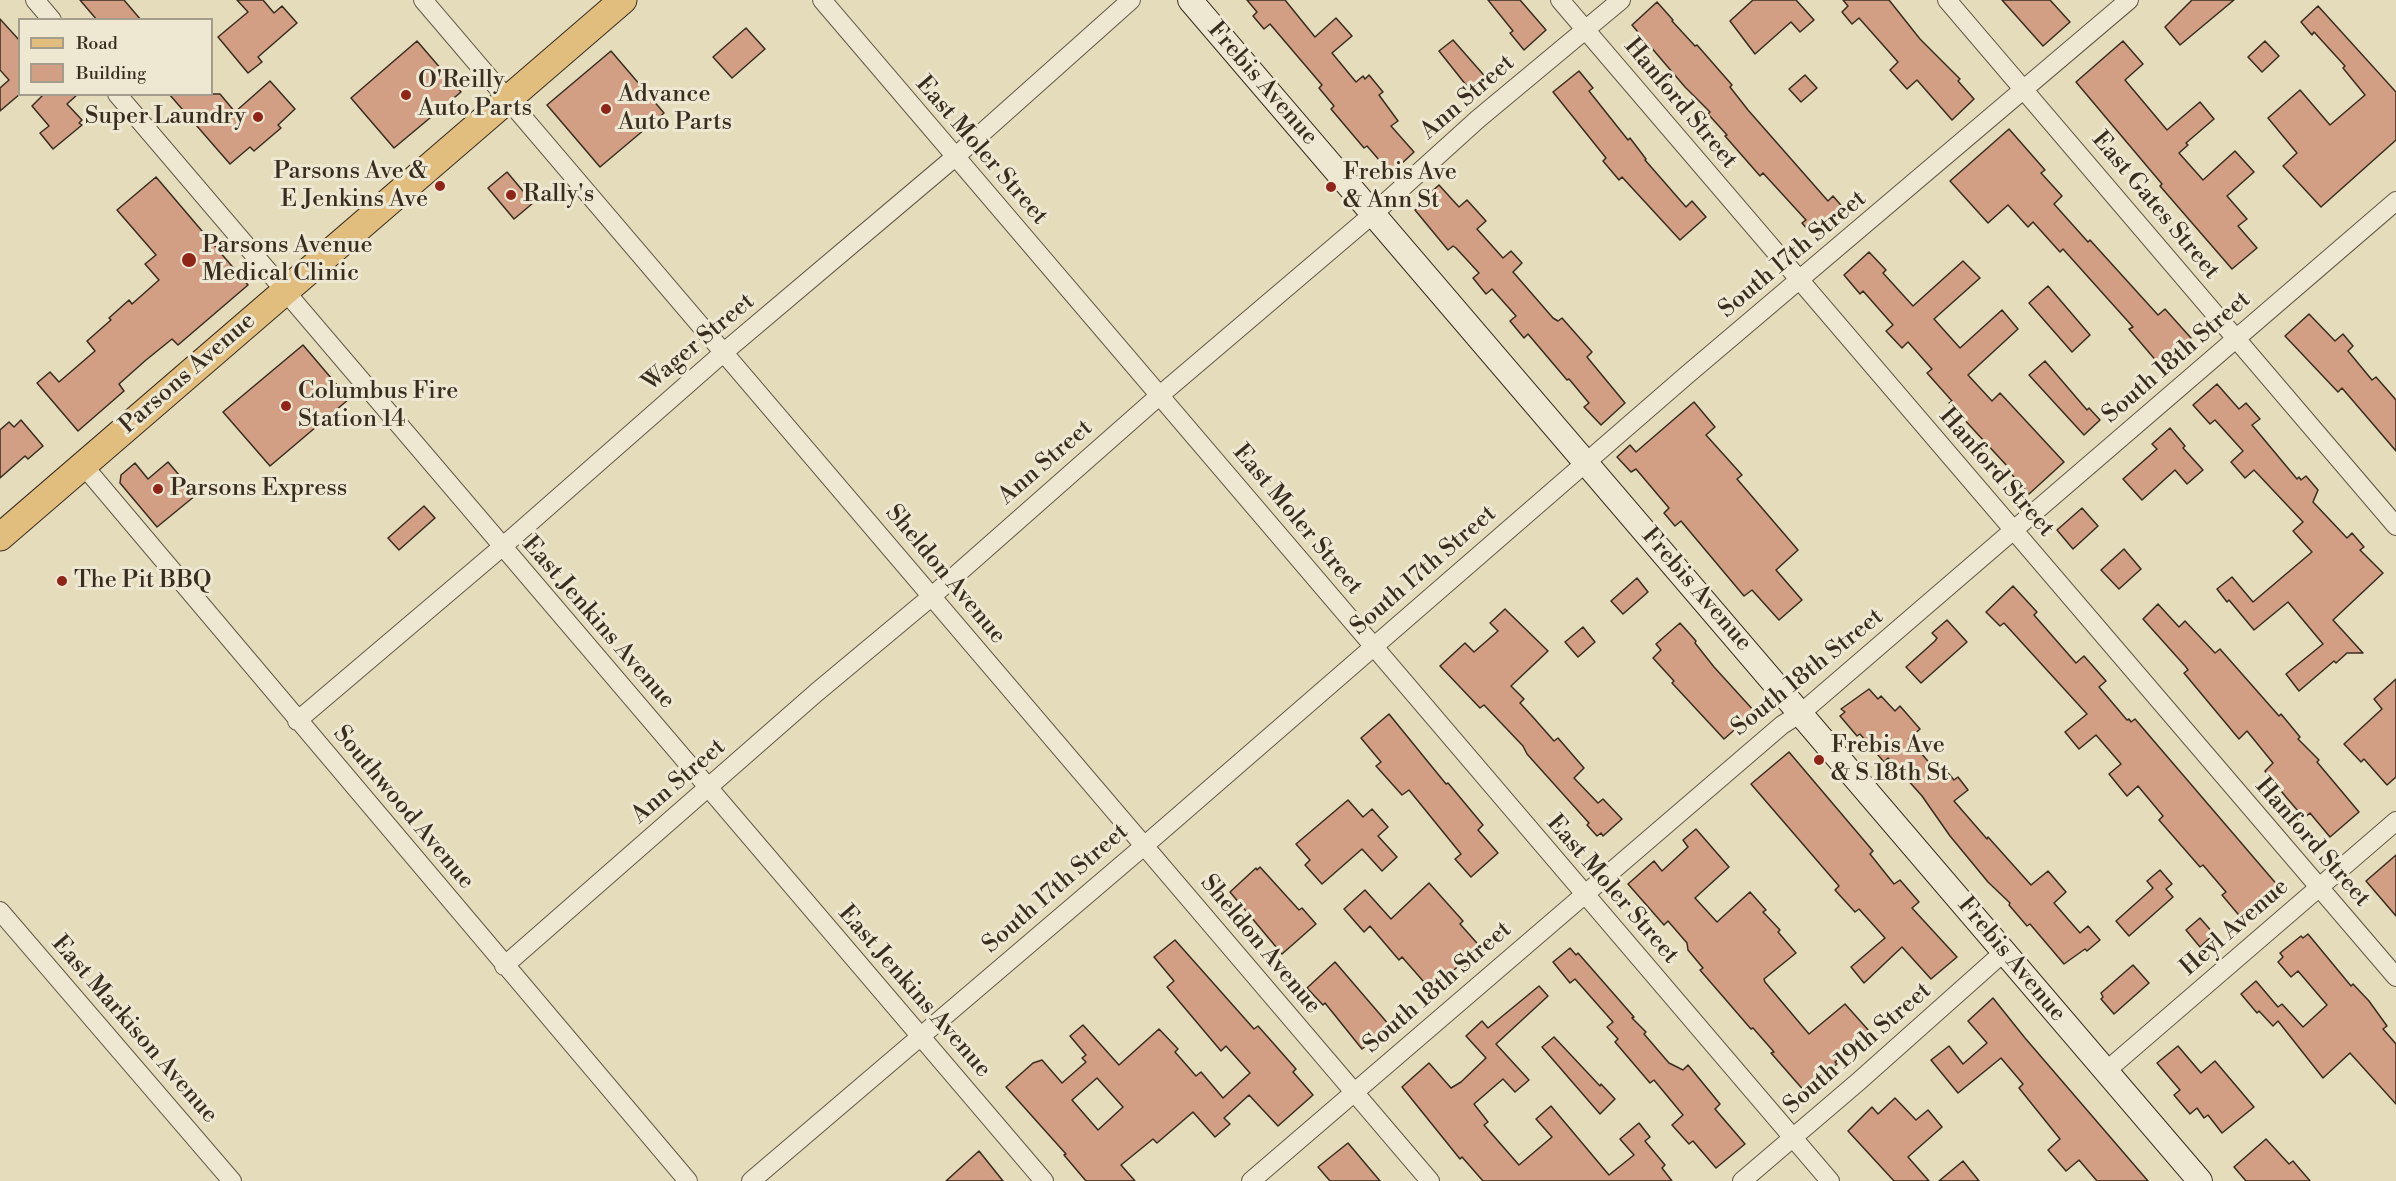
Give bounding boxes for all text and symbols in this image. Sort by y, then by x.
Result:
street label: Frebis Avenue [1201,16,1323,152]
legend [18,18,213,96]
text: Road [76,32,118,55]
street label: Hanford Street [1617,33,1743,175]
street label: Ann Street [1415,49,1521,147]
text: Building [76,62,146,85]
place label: O'Reilly Auto Parts [418,67,532,123]
street label: East Moler Street [909,71,1053,231]
place label: Advance Auto Parts [618,81,732,137]
marker: O'Reilly Auto Parts [399,88,413,102]
marker: Advance Auto Parts [599,102,613,116]
place label: Super Laundry [85,103,246,131]
marker: Super Laundry [251,110,265,124]
street label: East Gates Street [2085,126,2225,286]
place label: Parsons Ave & E Jenkins Ave [273,158,428,214]
place label: Frebis Ave & Ann St [1343,159,1457,215]
marker: Parsons Ave & E Jenkins Ave [433,179,447,193]
marker: Frebis Ave & Ann St [1324,180,1338,194]
place label: Rally's [523,181,594,209]
street label: South 17th Street [1714,185,1872,325]
marker: Rally's [504,188,518,202]
place label: Parsons Avenue Medical Clinic [202,232,373,288]
marker: Parsons Avenue Medical Clinic [180,251,198,269]
street label: South 18th Street [2097,286,2257,430]
street label: Wager Street [637,288,761,398]
street label: Parsons Avenue [114,307,262,441]
place label: Columbus Fire Station 14 [298,378,458,434]
marker: Columbus Fire Station 14 [279,399,293,413]
street label: Hanford Street [1932,403,2060,543]
street label: Ann Street [993,414,1099,512]
street label: East Moler Street [1226,439,1368,601]
place label: Parsons Express [170,475,347,503]
marker: Parsons Express [151,482,165,496]
street label: Sheldon Avenue [878,500,1012,650]
street label: South 17th Street [1345,500,1503,642]
street label: Frebis Avenue [1635,522,1757,658]
street label: East Jenkins Avenue [515,531,681,715]
place label: The Pit BBQ [74,567,212,595]
marker: The Pit BBQ [55,574,69,588]
street label: South 18th Street [1726,603,1890,743]
street label: Southwood Avenue [326,720,480,896]
place label: Frebis Ave & S 18th St [1831,732,1949,788]
street label: Ann Street [626,733,732,831]
marker: Frebis Ave & S 18th St [1812,753,1826,767]
street label: Hanford Street [2248,773,2376,913]
street label: East Moler Street [1540,810,1684,970]
street label: South 17th Street [977,818,1135,960]
street label: Sheldon Avenue [1193,870,1327,1020]
street label: Heyl Avenue [2175,873,2295,983]
street label: Frebis Avenue [1950,892,2072,1028]
street label: East Jenkins Avenue [831,900,997,1084]
street label: South 18th Street [1358,916,1518,1060]
street label: East Markison Avenue [45,930,223,1130]
street label: South 19th Street [1778,977,1938,1121]

